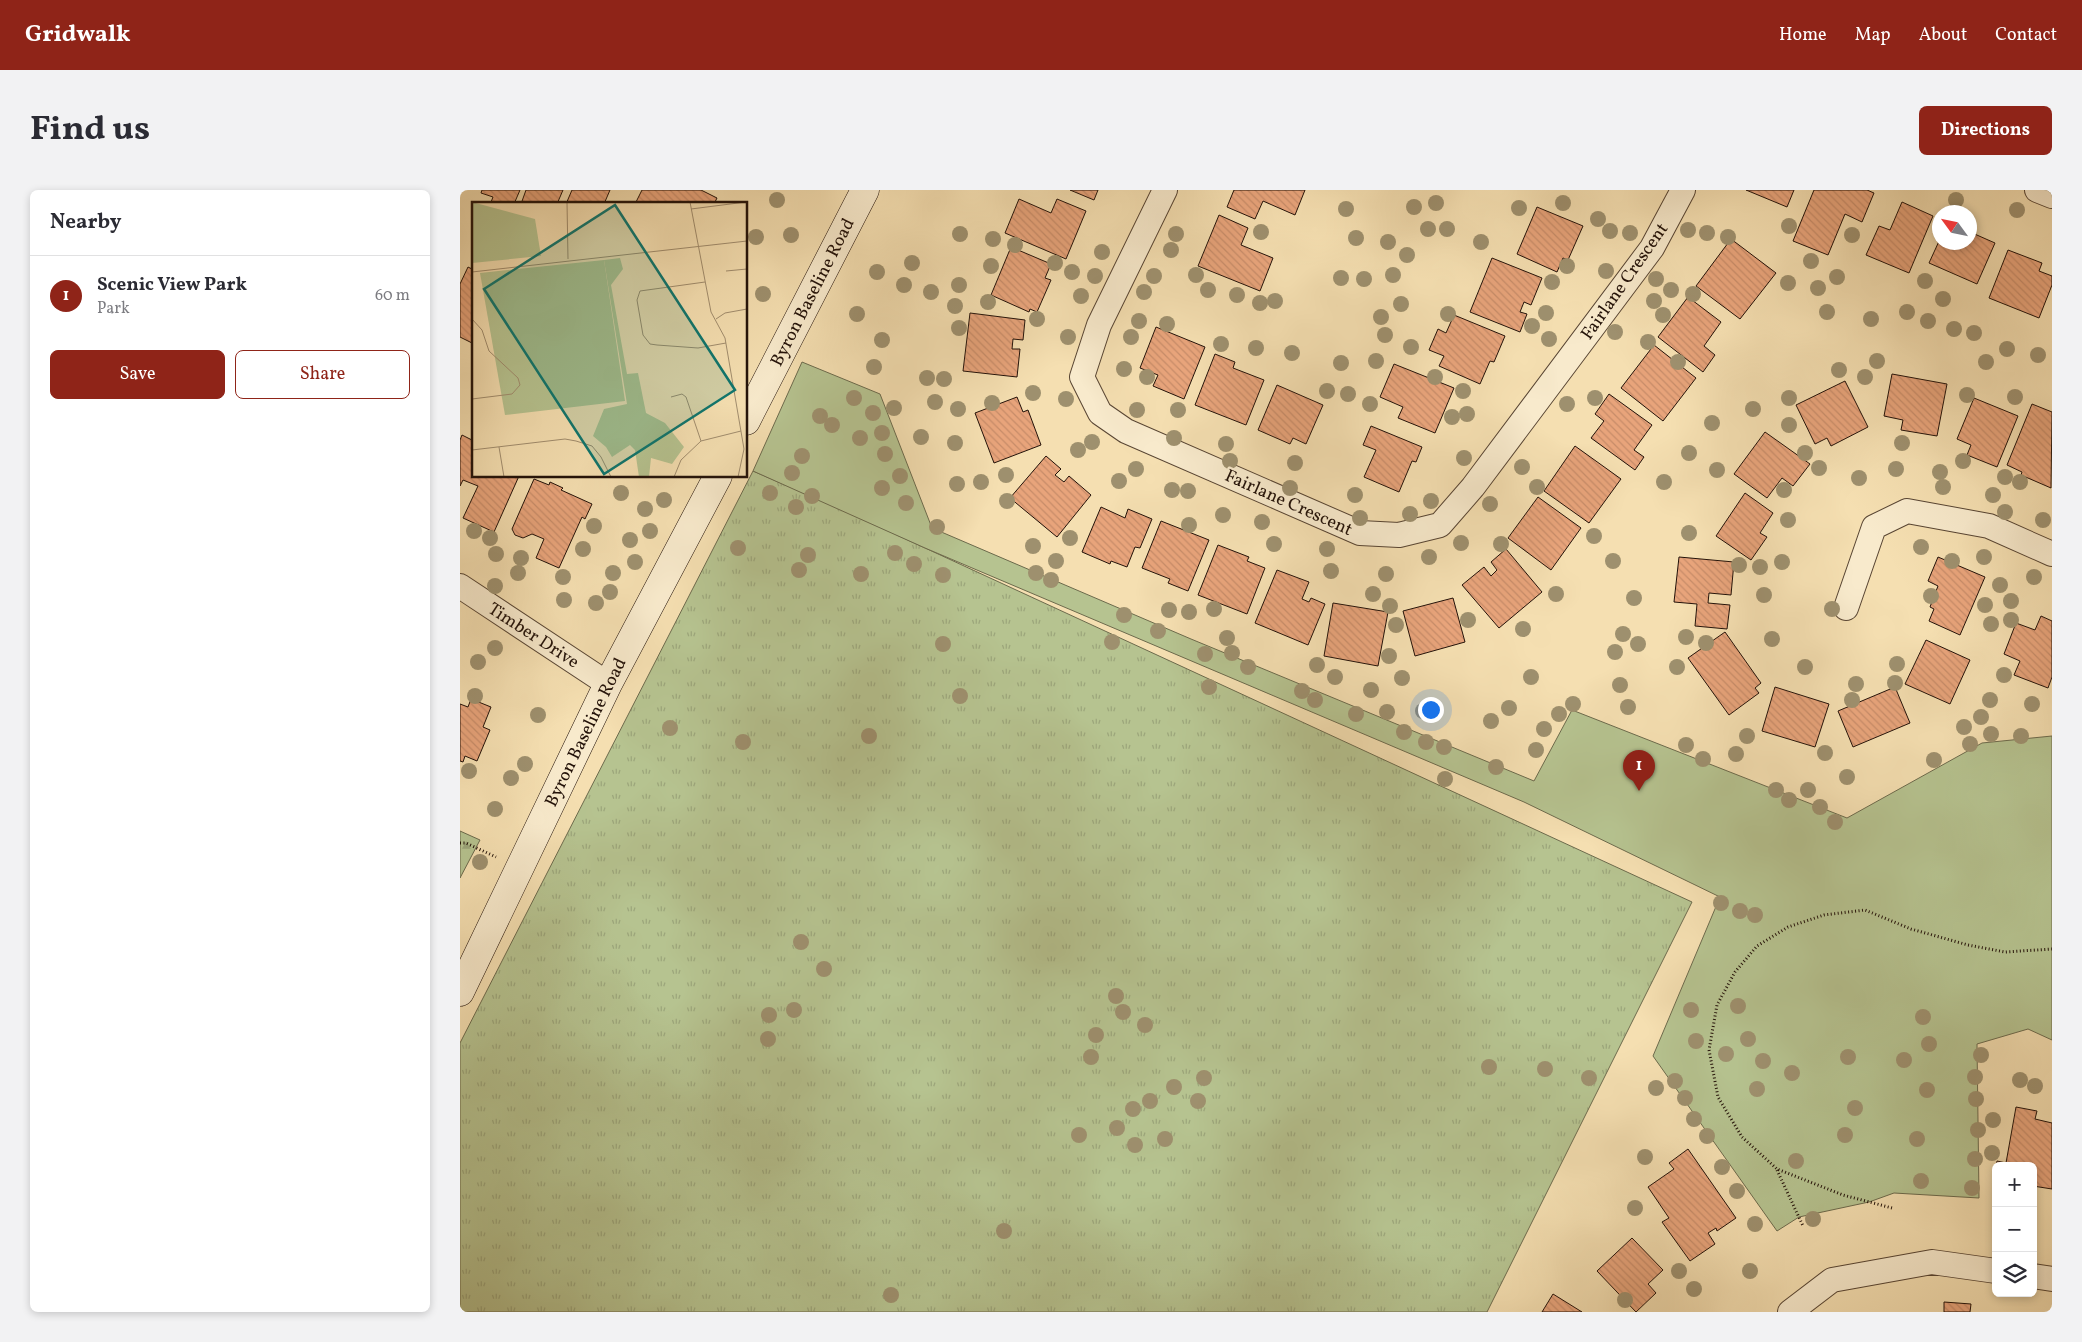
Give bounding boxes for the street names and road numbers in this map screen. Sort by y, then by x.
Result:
street label: Byron Baseline Road [765,214,862,371]
street label: Fairlane Crescent [1576,218,1675,345]
street label: Fairlane Crescent [1220,464,1356,543]
street label: Timber Drive [483,597,584,675]
street label: Byron Baseline Road [539,654,633,811]

